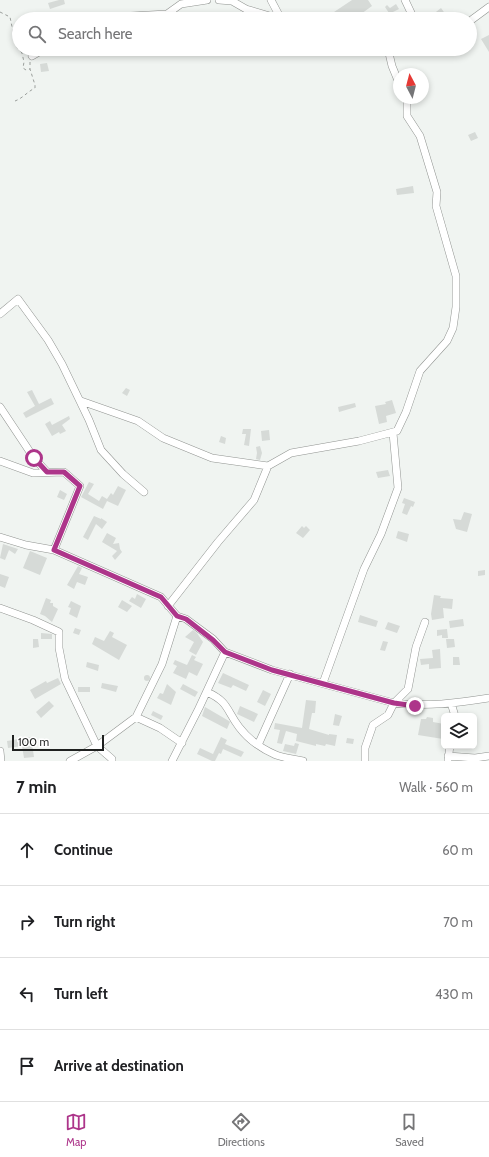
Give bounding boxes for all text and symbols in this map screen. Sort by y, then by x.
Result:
search box [12,12,477,56]
icon: search [26,23,48,45]
text: Search here [58,25,133,43]
north arrow [393,68,429,104]
route start [25,449,43,467]
route end [406,697,424,715]
map controls [441,713,477,749]
button: layers [441,713,477,749]
scale bar [12,733,104,752]
text: 100 m [18,735,49,749]
text: 7 min [16,777,57,797]
text: Walk · 560 m [399,779,473,795]
icon: ahead [16,839,38,861]
text: Continue [54,841,113,859]
text: 60 m [442,842,473,858]
icon: right [16,911,38,933]
text: Turn right [54,913,115,931]
text: 70 m [443,914,473,930]
icon: left [16,983,38,1005]
text: Turn left [54,985,108,1003]
text: 430 m [435,986,473,1002]
icon: arrive [16,1055,38,1077]
text: Arrive at destination [54,1057,184,1075]
tab: Map [65,1111,87,1149]
tab: Directions [218,1111,265,1149]
tab: Saved [395,1111,424,1149]

